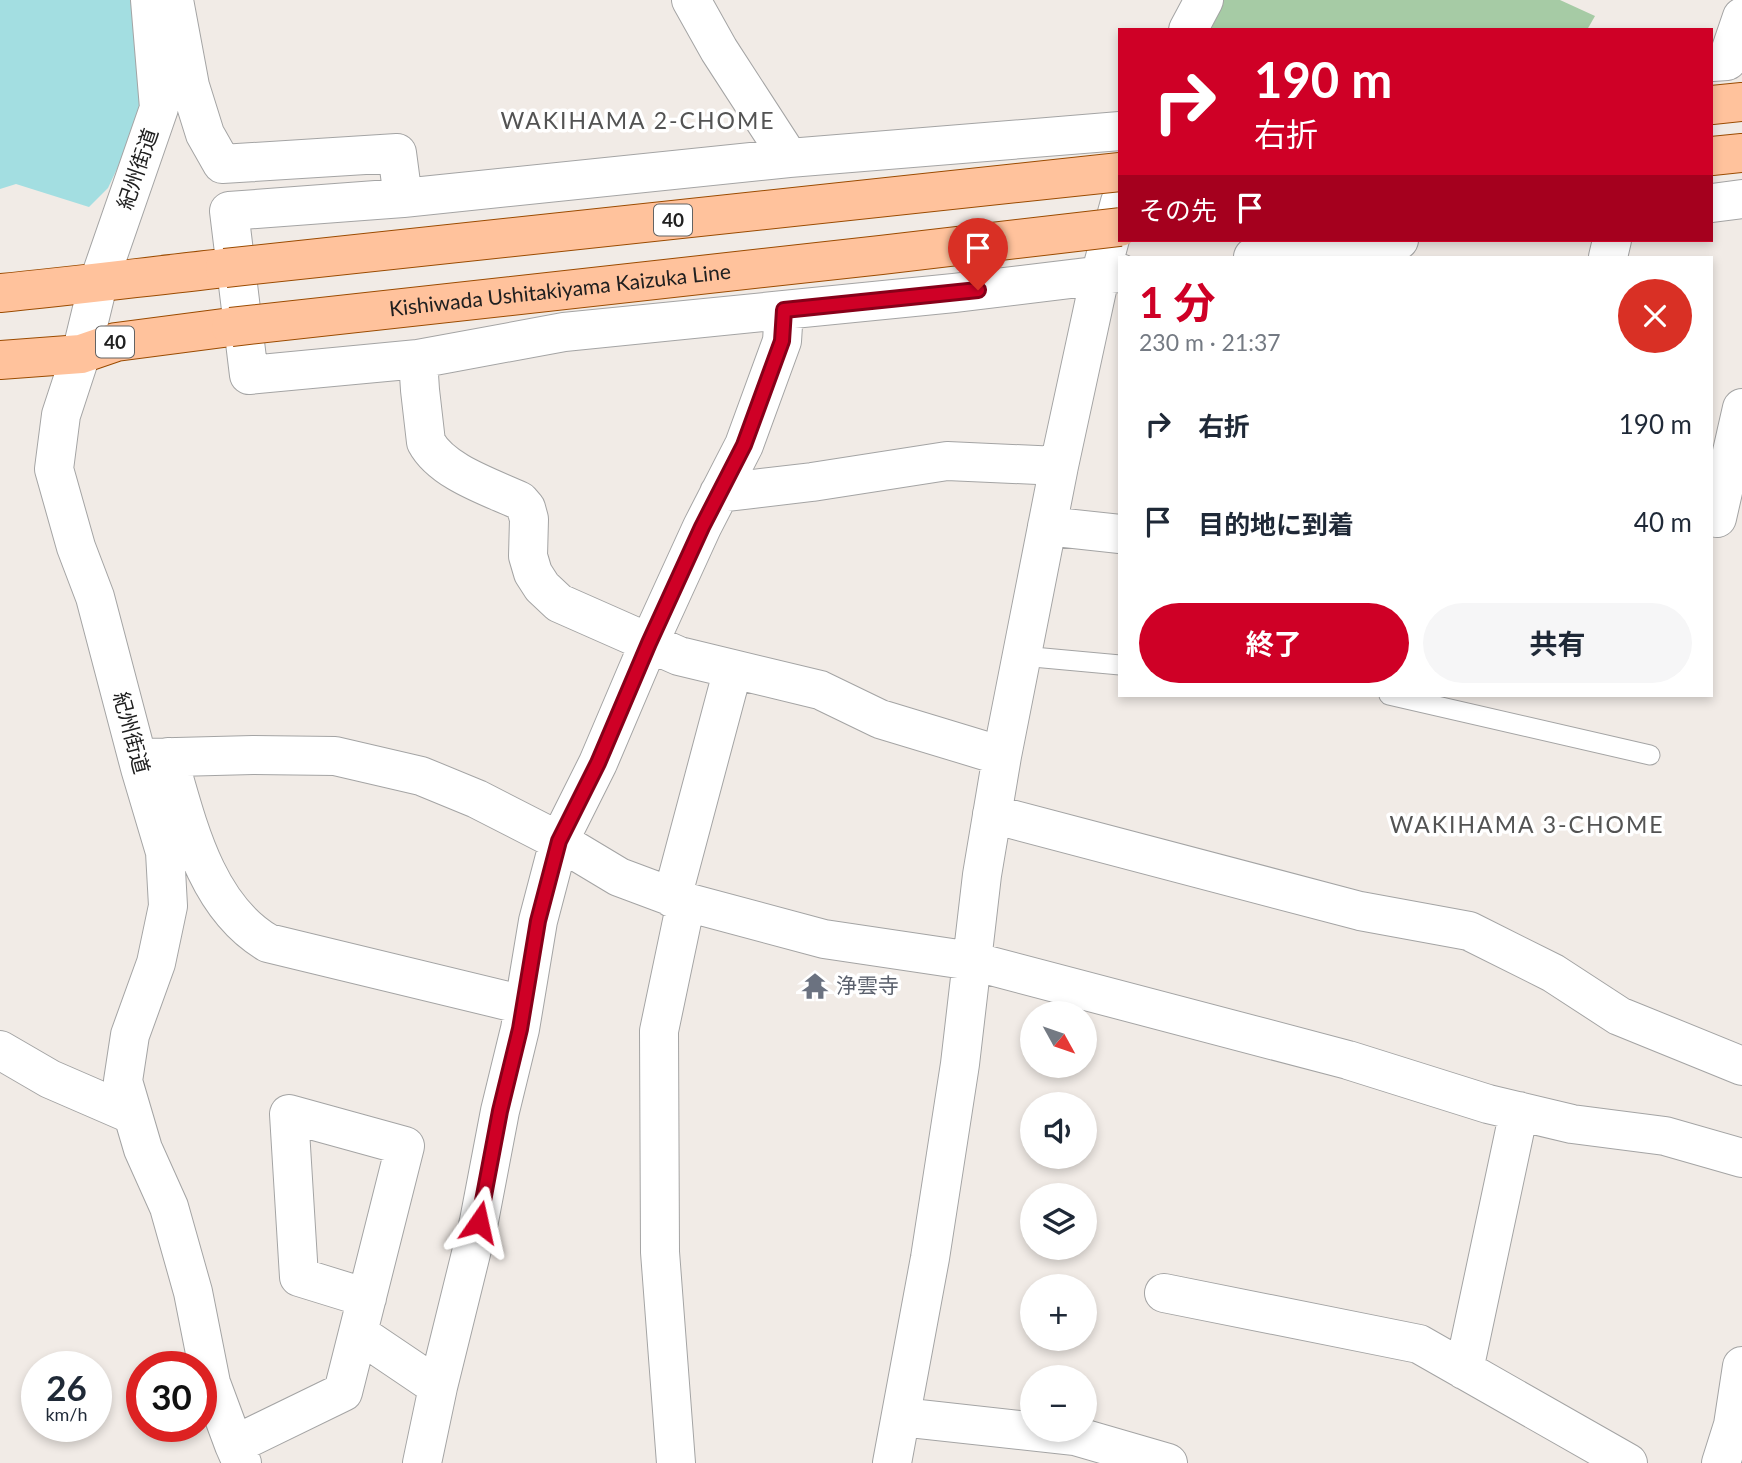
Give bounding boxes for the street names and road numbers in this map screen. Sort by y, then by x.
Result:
street label: 紀州街道 [111,125,162,212]
road number: 40 [654,204,692,235]
street label: Kishiwada Ushitakiyama Kaizuka Line [388,258,732,320]
road number: 40 [96,326,134,358]
street label: 紀州街道 [110,689,155,776]

